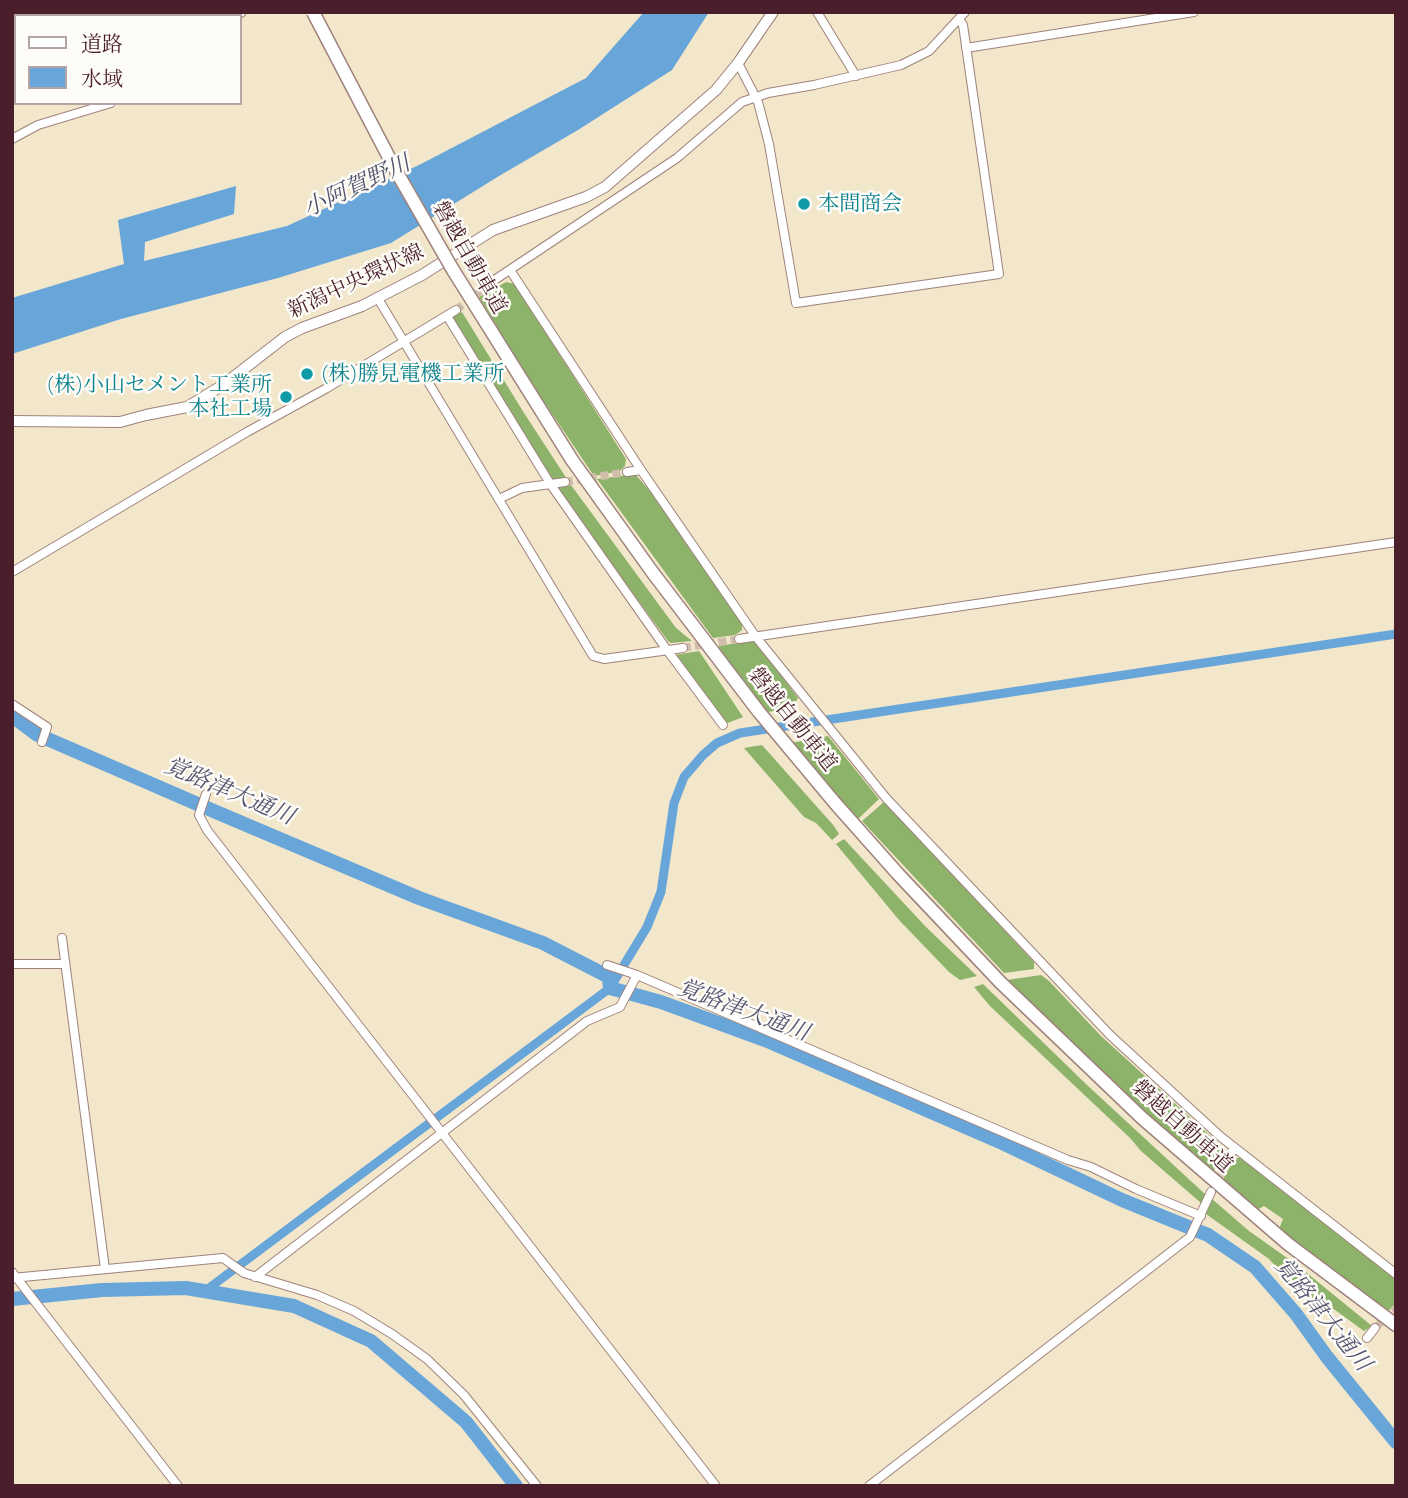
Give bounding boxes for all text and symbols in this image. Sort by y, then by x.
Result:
legend [14,14,242,105]
text: 道路 [81,35,123,56]
text: 水域 [81,70,123,91]
water label: 小阿賀野川 [299,150,415,224]
place label: 本間商会 [818,191,902,217]
marker: 本間商会 [796,196,812,212]
street label: 磐越自動車道 [427,197,511,319]
street label: 新潟中央環状線 [284,240,428,324]
place label: (株)勝見電機工業所 [321,361,505,387]
marker: (株)勝見電機工業所 [299,366,315,382]
place label: (株)小山セメント工業所 本社工場 [46,372,272,422]
marker: (株)小山セメント工業所 本社工場 [278,389,294,405]
street label: 磐越自動車道 [743,663,841,777]
water label: 覚路津大通川 [160,752,298,832]
water label: 覚路津大通川 [673,974,813,1048]
street label: 磐越自動車道 [1127,1075,1237,1179]
water label: 覚路津大通川 [1268,1253,1376,1377]

